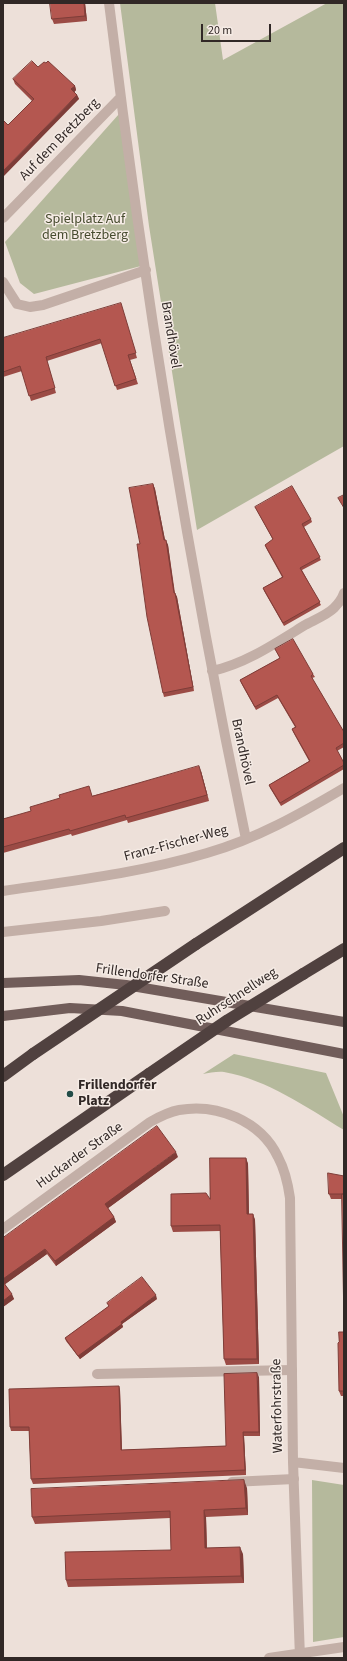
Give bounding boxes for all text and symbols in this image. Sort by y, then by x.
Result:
scale bar [203,16,273,42]
text: 20 m [208,22,232,39]
street label: Auf dem Bretzberg [16,95,104,185]
park label: Spielplatz Auf dem Bretzberg [42,212,128,244]
street label: Brandhövel [156,300,184,370]
street label: Brandhövel [227,717,257,787]
street label: Franz-Fischer-Weg [122,822,230,866]
street label: Frillendorfer Straße [94,961,210,993]
street label: Ruhrschnellweg [193,964,281,1030]
place label: Frillendorfer Platz [78,1078,157,1110]
marker: Frillendorfer Platz [65,1089,75,1099]
street label: Huckarder Straße [34,1119,126,1193]
street label: Waterfohrstraße [269,1358,287,1454]

